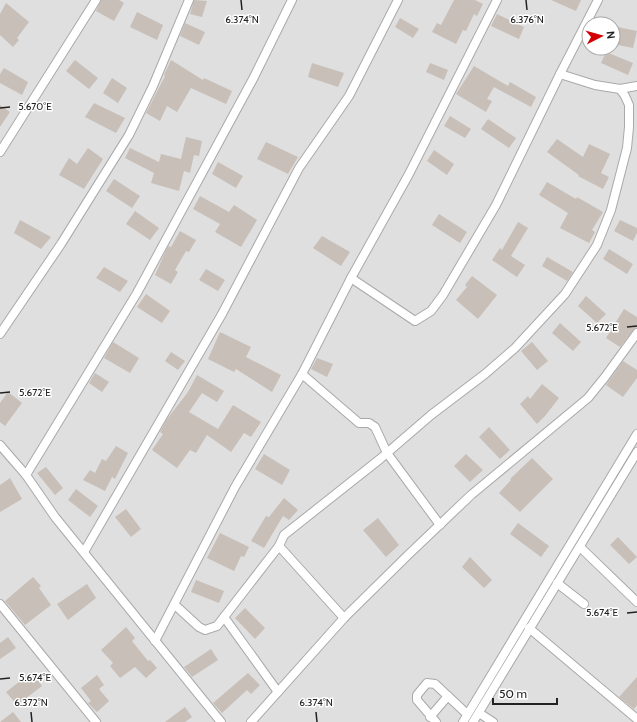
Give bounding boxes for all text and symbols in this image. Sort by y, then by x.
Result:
text: 6.374°N [225,13,259,26]
text: 6.376°N [510,13,544,26]
north arrow [581,16,621,56]
text: N [604,30,618,40]
text: 5.670°E [18,100,52,113]
text: 5.672°E [586,321,618,334]
text: 5.672°E [19,386,51,399]
text: 5.674°E [586,606,618,619]
text: 5.674°E [19,671,51,684]
scale bar [493,680,557,706]
text: 50 m [499,686,527,701]
text: 6.372°N [14,696,48,709]
text: 6.374°N [299,696,333,709]

